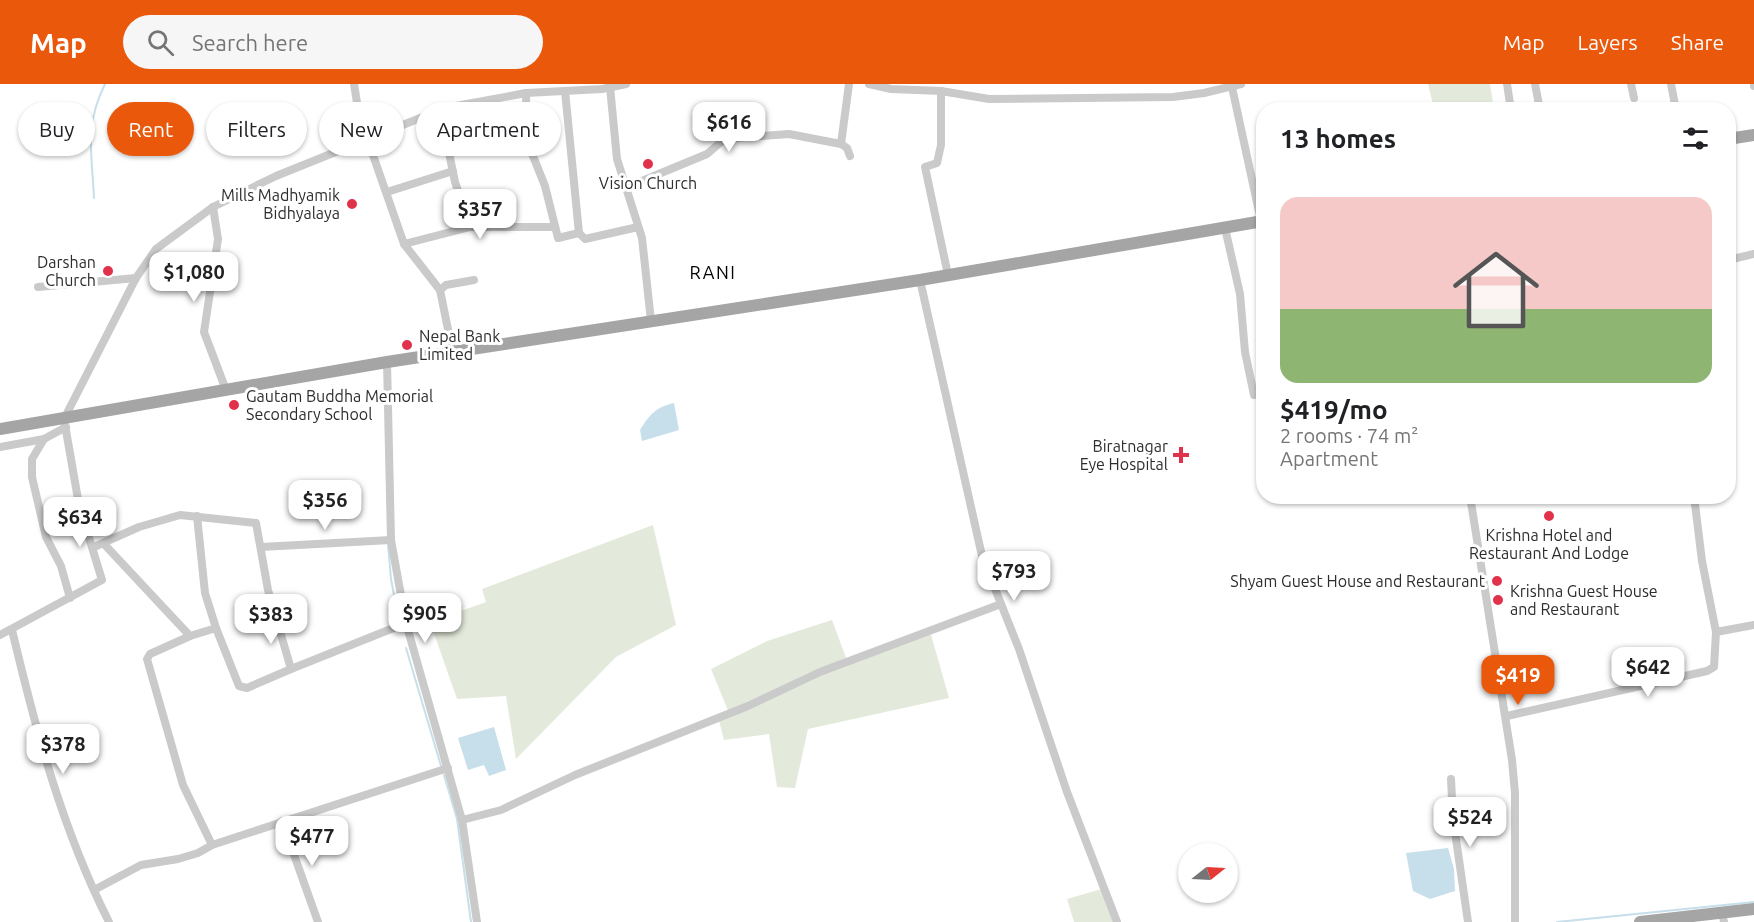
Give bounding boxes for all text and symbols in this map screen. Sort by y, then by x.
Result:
search box [123,15,543,69]
icon: search [144,26,177,59]
text: Map [30,27,87,58]
text: Search here [192,30,308,55]
text: Map [1503,30,1544,54]
text: Layers [1577,30,1638,54]
text: Share [1671,30,1724,54]
chip: Buy [18,102,95,156]
chip: Rent [107,102,194,156]
chip: Filters [206,102,307,156]
chip: New [319,102,404,156]
chip: Apartment [416,102,561,156]
pin: $616 [693,102,765,153]
text: $616 [706,110,752,133]
icon: filters [1679,122,1712,155]
text: 13 homes [1280,124,1396,153]
marker: Vision Church [641,157,655,171]
place label: Vision Church [599,174,697,192]
place label: Mills Madhyamik Bidhyalaya [221,186,340,222]
pin: $357 [444,189,516,240]
marker: Mills Madhyamik Bidhyalaya [345,197,359,211]
text: $357 [457,197,503,220]
icon: home [1442,236,1550,344]
pin: $1,080 [145,252,243,303]
place label: Darshan Church [37,253,96,289]
text: $1,080 [163,260,225,283]
district label: RANI [690,262,736,282]
marker: Darshan Church [101,264,115,278]
place label: Nepal Bank Limited [419,327,500,363]
marker: Nepal Bank Limited [400,338,414,352]
place label: Gautam Buddha Memorial Secondary School [246,387,433,423]
text: $419/mo [1280,395,1388,424]
marker: Gautam Buddha Memorial Secondary School [227,398,241,412]
text: 2 rooms · 74 m² [1280,424,1418,447]
place label: Biratnagar Eye Hospital [1080,437,1168,473]
marker: Biratnagar Eye Hospital [1172,446,1190,464]
text: Apartment [1280,447,1378,470]
pin: $356 [289,480,361,531]
text: $356 [302,488,348,511]
pin: $634 [44,497,116,548]
text: $634 [57,505,103,528]
marker: Krishna Hotel and Restaurant And Lodge [1542,509,1556,523]
place label: Krishna Hotel and Restaurant And Lodge [1469,526,1629,562]
pin: $793 [978,551,1050,602]
text: $793 [991,559,1037,582]
place label: Shyam Guest House and Restaurant [1230,572,1486,590]
marker: Shyam Guest House and Restaurant [1490,574,1504,588]
place label: Krishna Guest House and Restaurant [1510,582,1658,618]
pin: $905 [389,593,461,644]
marker: Krishna Guest House and Restaurant [1491,593,1505,607]
pin: $383 [235,594,307,645]
text: $905 [402,601,448,624]
text: $383 [248,602,294,625]
pin: $642 [1612,647,1684,698]
pin: $419 [1482,655,1554,706]
text: $642 [1625,655,1671,678]
text: $419 [1495,663,1541,686]
pin: $378 [27,724,99,775]
text: $378 [40,732,86,755]
pin: $524 [1434,797,1506,848]
text: $524 [1447,805,1493,828]
pin: $477 [276,816,348,867]
text: $477 [289,824,335,847]
north arrow [1178,843,1238,903]
map controls [1178,843,1238,903]

